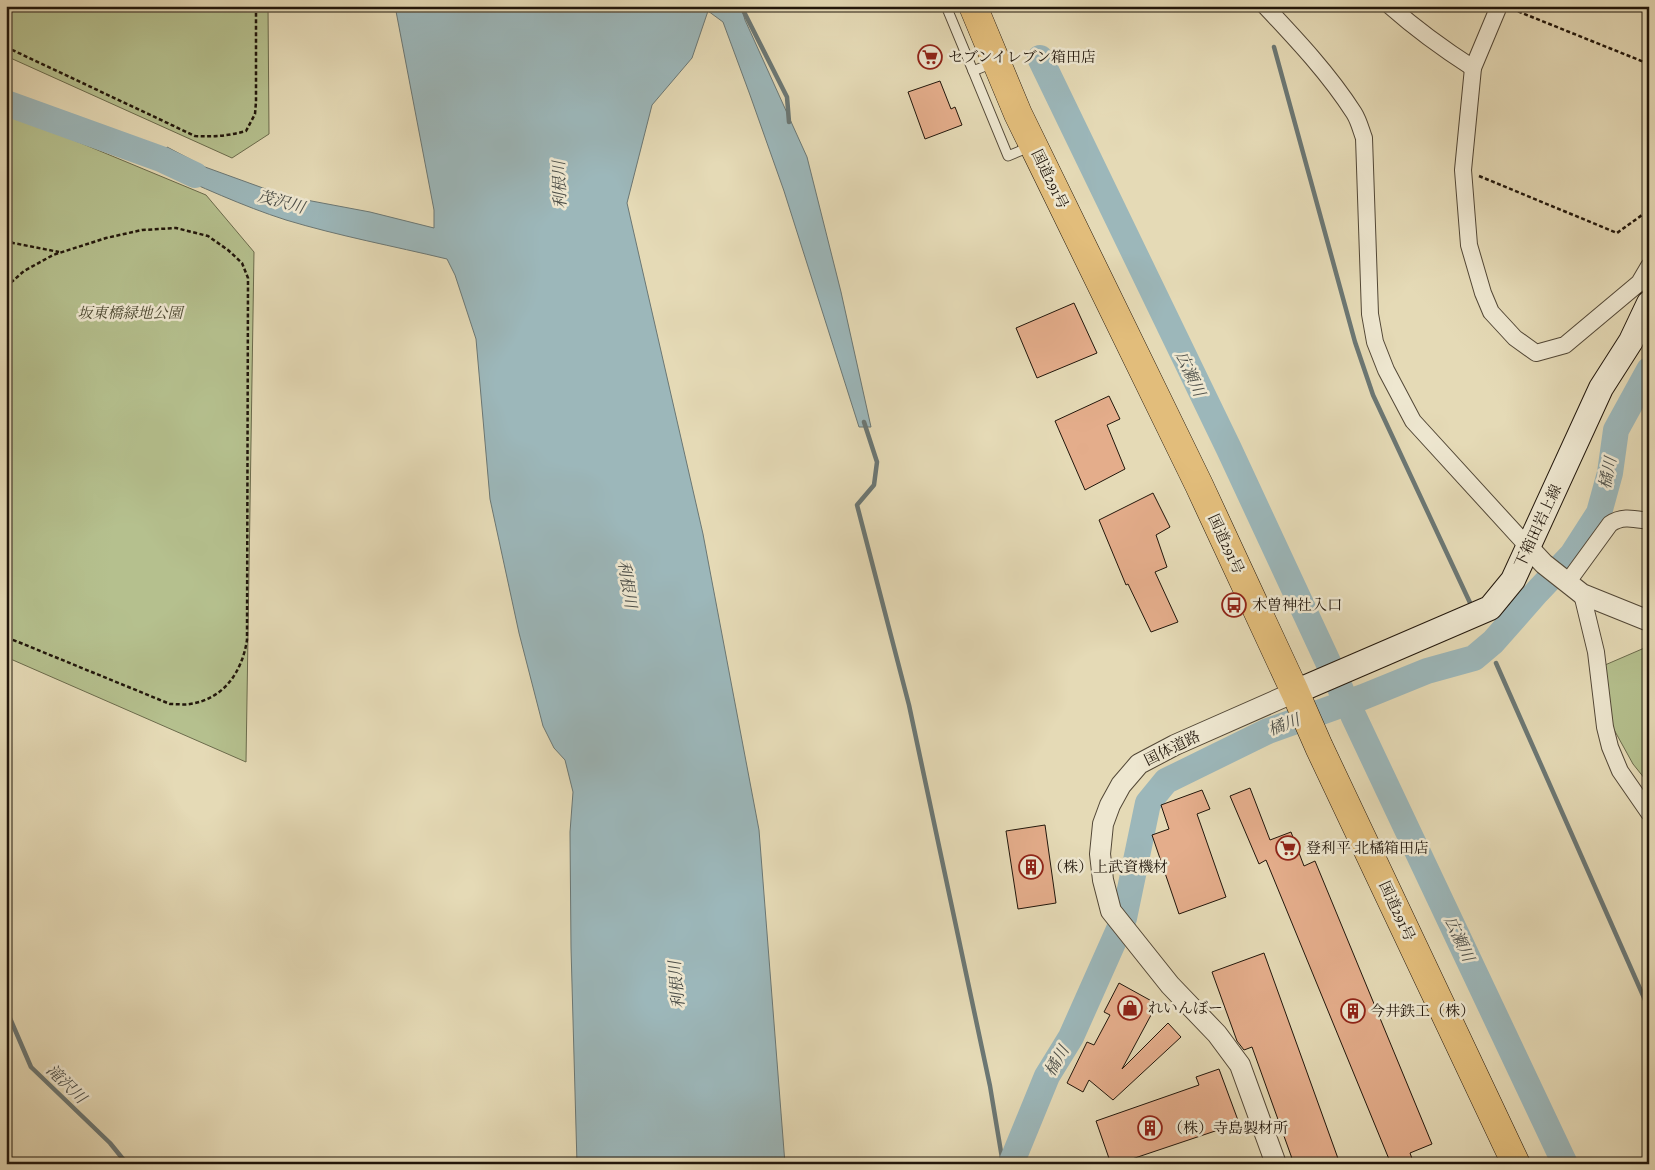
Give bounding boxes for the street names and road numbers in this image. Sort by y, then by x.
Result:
street label: 国道291号 [1027,146,1073,212]
street label: 下箱田岩上線 [1510,481,1566,571]
street label: 国道291号 [1203,511,1249,577]
street label: 国体道路 [1141,726,1203,770]
street label: 国道291号 [1374,878,1420,944]

